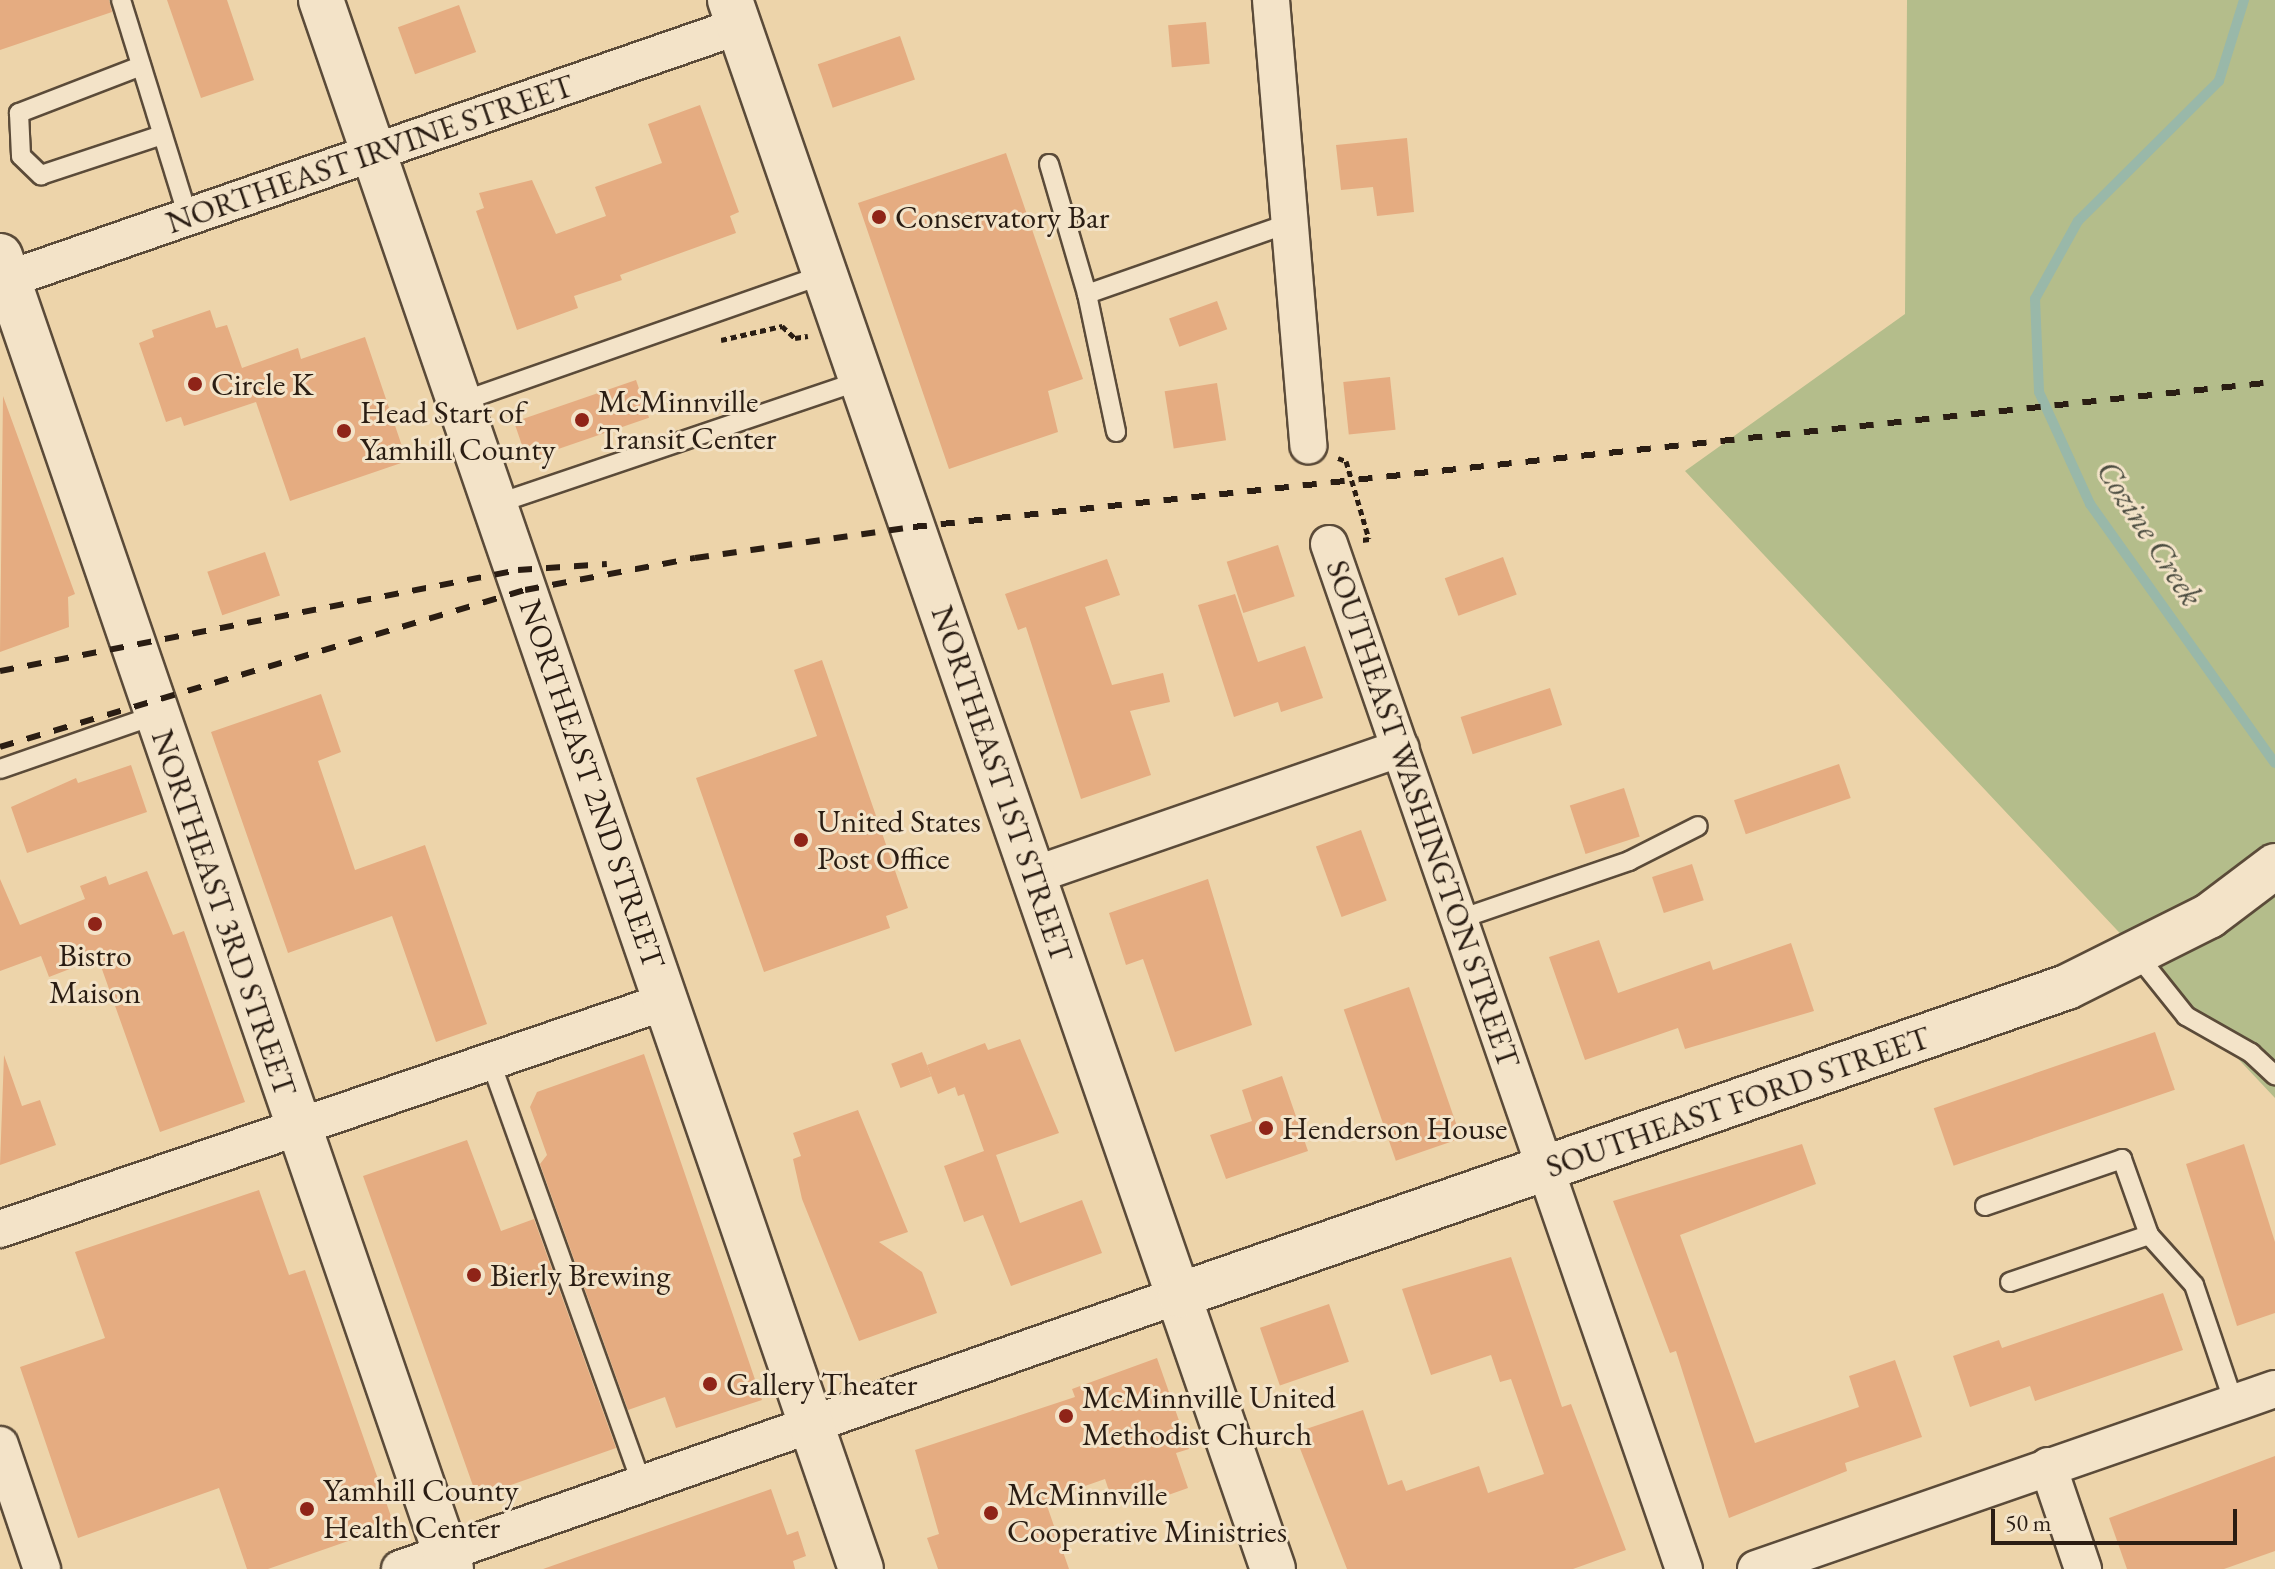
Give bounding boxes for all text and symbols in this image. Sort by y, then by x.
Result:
street label: NORTHEAST IRVINE STREET [161,66,579,242]
place label: Conservatory Bar [895,198,1109,236]
marker: Conservatory Bar [870,208,888,226]
place label: Circle K [211,365,314,403]
marker: Circle K [186,375,204,393]
place label: McMinnville Transit Center [598,383,777,458]
place label: Head Start of Yamhill County [360,394,555,469]
marker: McMinnville Transit Center [573,411,591,429]
marker: Head Start of Yamhill County [335,422,353,440]
water label: Cozine Creek [2088,452,2212,614]
street label: SOUTHEAST WASHINGTON STREET [1318,555,1528,1073]
street label: NORTHEAST 2ND STREET [511,595,673,973]
street label: NORTHEAST 1ST STREET [923,601,1081,967]
street label: NORTHEAST 3RD STREET [143,725,305,1101]
place label: United States Post Office [817,803,981,878]
marker: United States Post Office [792,831,810,849]
marker: Bistro Maison [86,915,104,933]
place label: Bistro Maison [49,937,141,1012]
street label: SOUTHEAST FORD STREET [1541,1018,1935,1186]
place label: Henderson House [1282,1109,1508,1147]
marker: Henderson House [1257,1119,1275,1137]
place label: Bierly Brewing [490,1256,670,1294]
marker: Bierly Brewing [465,1266,483,1284]
place label: Gallery Theater [726,1365,917,1403]
marker: Gallery Theater [701,1375,719,1393]
place label: McMinnville United Methodist Church [1082,1379,1336,1454]
marker: McMinnville United Methodist Church [1057,1407,1075,1425]
place label: Yamhill County Health Center [323,1472,518,1547]
place label: McMinnville Cooperative Ministries [1007,1476,1287,1551]
scale bar [1995,1493,2241,1543]
marker: Yamhill County Health Center [298,1500,316,1518]
marker: McMinnville Cooperative Ministries [982,1504,1000,1522]
text: 50 m [2005,1507,2052,1538]

